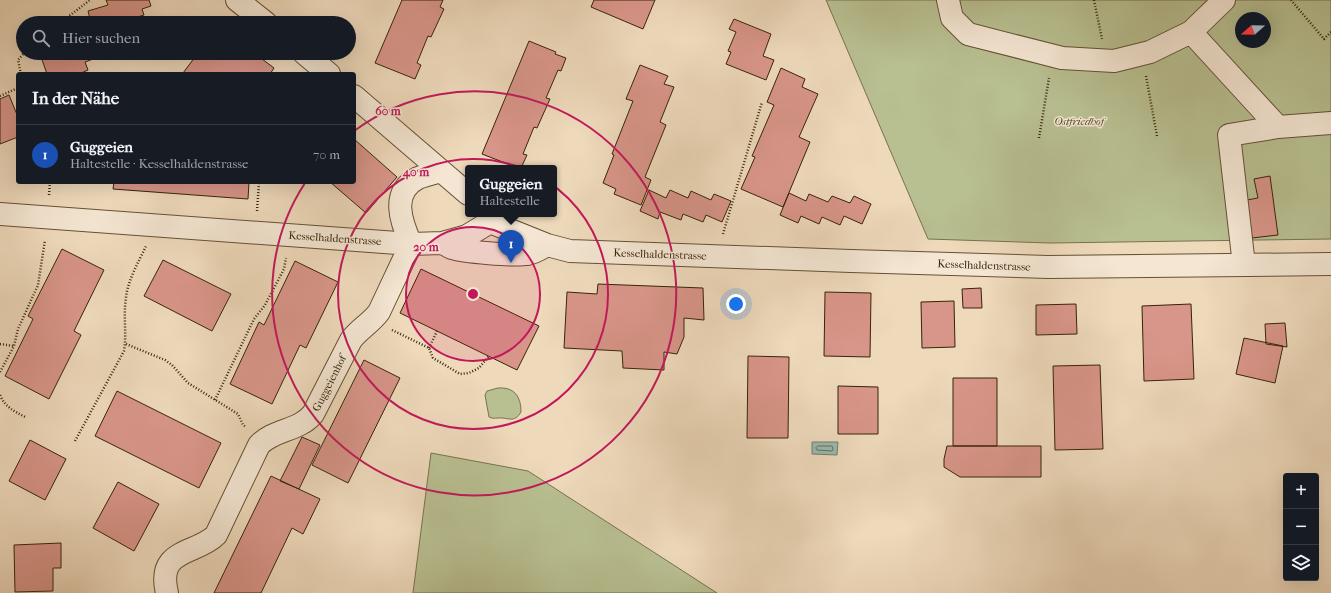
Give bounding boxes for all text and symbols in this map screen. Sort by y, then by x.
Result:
north arrow [1235,12,1271,48]
search box [16,16,356,60]
icon: search [30,27,52,49]
text: Hier suchen [62,29,140,47]
text: In der Nähe [32,88,119,108]
text: 60 m [375,104,402,118]
park label: Ostfriedhof [1054,115,1107,128]
text: Guggeien [70,138,133,156]
text: 1 [43,147,47,162]
text: 70 m [313,147,340,162]
text: Haltestelle · Kesselhaldenstrasse [70,156,249,171]
text: 40 m [402,165,430,180]
popup [465,165,557,217]
text: Guggeien [479,175,543,193]
text: Haltestelle [479,193,540,208]
street label: Kesselhaldenstrasse [288,229,382,248]
pin: 1 [498,230,524,263]
text: 20 m [413,240,440,254]
street label: Kesselhaldenstrasse [613,246,707,263]
street label: Kesselhaldenstrasse [937,257,1031,274]
centre of rings [466,287,480,301]
your location [726,294,746,314]
street label: Guggeienhof [310,351,350,414]
map controls [1283,473,1319,581]
button: + [1283,473,1319,509]
button: − [1283,509,1319,545]
button: layers [1283,545,1319,581]

